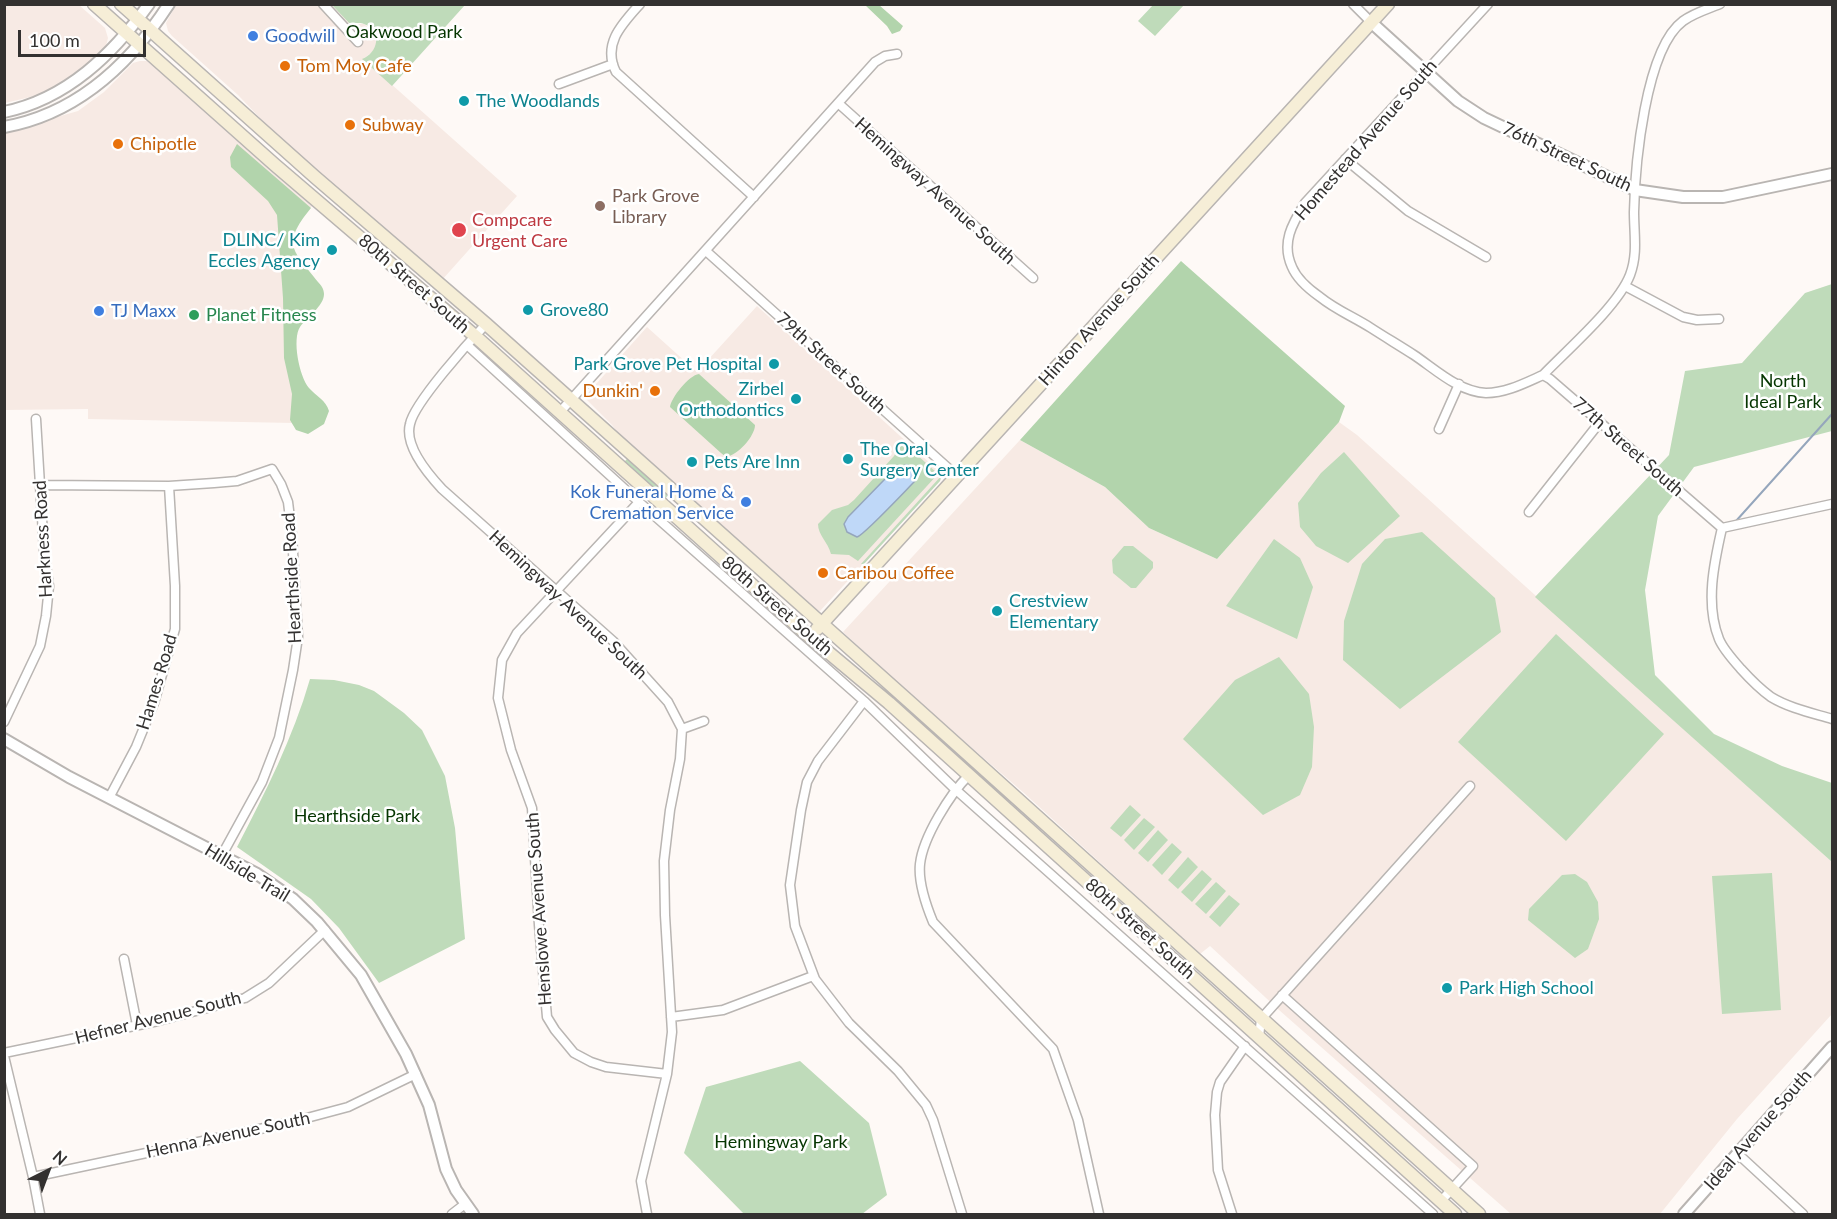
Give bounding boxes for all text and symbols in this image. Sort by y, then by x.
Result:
scale bar [21,18,148,56]
park label: Oakwood Park [346,21,462,43]
place label: Goodwill [265,25,335,47]
text: 100 m [29,29,80,51]
marker: Goodwill [246,29,260,43]
place label: Tom Moy Cafe [297,55,412,77]
street label: Homestead Avenue South [1290,55,1442,225]
marker: Tom Moy Cafe [278,59,292,73]
place label: The Woodlands [476,90,600,112]
marker: The Woodlands [457,94,471,108]
street label: Hemingway Avenue South [850,113,1020,269]
place label: Subway [362,114,424,136]
marker: Subway [343,118,357,132]
street label: 76th Street South [1499,118,1635,196]
place label: Chipotle [130,133,197,155]
marker: Chipotle [111,137,125,151]
place label: Park Grove Library [612,185,699,228]
marker: Park Grove Library [593,199,607,213]
place label: Compcare Urgent Care [472,209,568,252]
marker: Compcare Urgent Care [450,221,468,239]
place label: DLINC/ Kim Eccles Agency [208,229,320,272]
street label: 80th Street South [354,230,474,338]
marker: DLINC/ Kim Eccles Agency [325,243,339,257]
street label: Hinton Avenue South [1034,250,1164,390]
place label: Grove80 [540,299,609,321]
place label: TJ Maxx [111,300,176,322]
marker: Grove80 [521,303,535,317]
marker: TJ Maxx [92,304,106,318]
place label: Planet Fitness [206,304,317,326]
marker: Planet Fitness [187,308,201,322]
street label: 79th Street South [772,308,890,418]
place label: Park Grove Pet Hospital [574,353,762,375]
marker: Park Grove Pet Hospital [767,357,781,371]
park label: North Ideal Park [1744,370,1822,412]
place label: Zirbel Orthodontics [679,378,784,420]
place label: Dunkin' [582,380,643,402]
marker: Dunkin' [648,384,662,398]
marker: Zirbel Orthodontics [789,392,803,406]
street label: 77th Street South [1568,393,1688,501]
place label: The Oral Surgery Center [860,438,979,480]
place label: Pets Are Inn [704,451,800,473]
marker: The Oral Surgery Center [841,452,855,466]
marker: Pets Are Inn [685,455,699,469]
street label: Harkness Road [29,480,57,598]
place label: Kok Funeral Home & Cremation Service [570,481,734,524]
marker: Kok Funeral Home & Cremation Service [739,495,753,509]
street label: Hearthside Road [278,512,306,644]
street label: Hemingway Avenue South [484,526,652,684]
street label: 80th Street South [717,552,837,660]
place label: Caribou Coffee [835,562,954,584]
marker: Caribou Coffee [816,566,830,580]
place label: Crestview Elementary [1009,590,1099,632]
marker: Crestview Elementary [990,604,1004,618]
street label: Hames Road [132,631,182,733]
park label: Hearthside Park [294,805,420,827]
street label: Henslowe Avenue South [521,812,557,1006]
street label: Hillside Trail [201,839,293,907]
street label: 80th Street South [1081,874,1199,984]
place label: Park High School [1459,977,1594,999]
marker: Park High School [1440,981,1454,995]
street label: Hefner Avenue South [73,987,243,1049]
street label: Ideal Avenue South [1700,1065,1816,1195]
street label: Henna Avenue South [144,1107,312,1163]
park label: Hemingway Park [714,1131,848,1153]
north arrow [18,1141,78,1201]
text: N [49,1146,71,1168]

